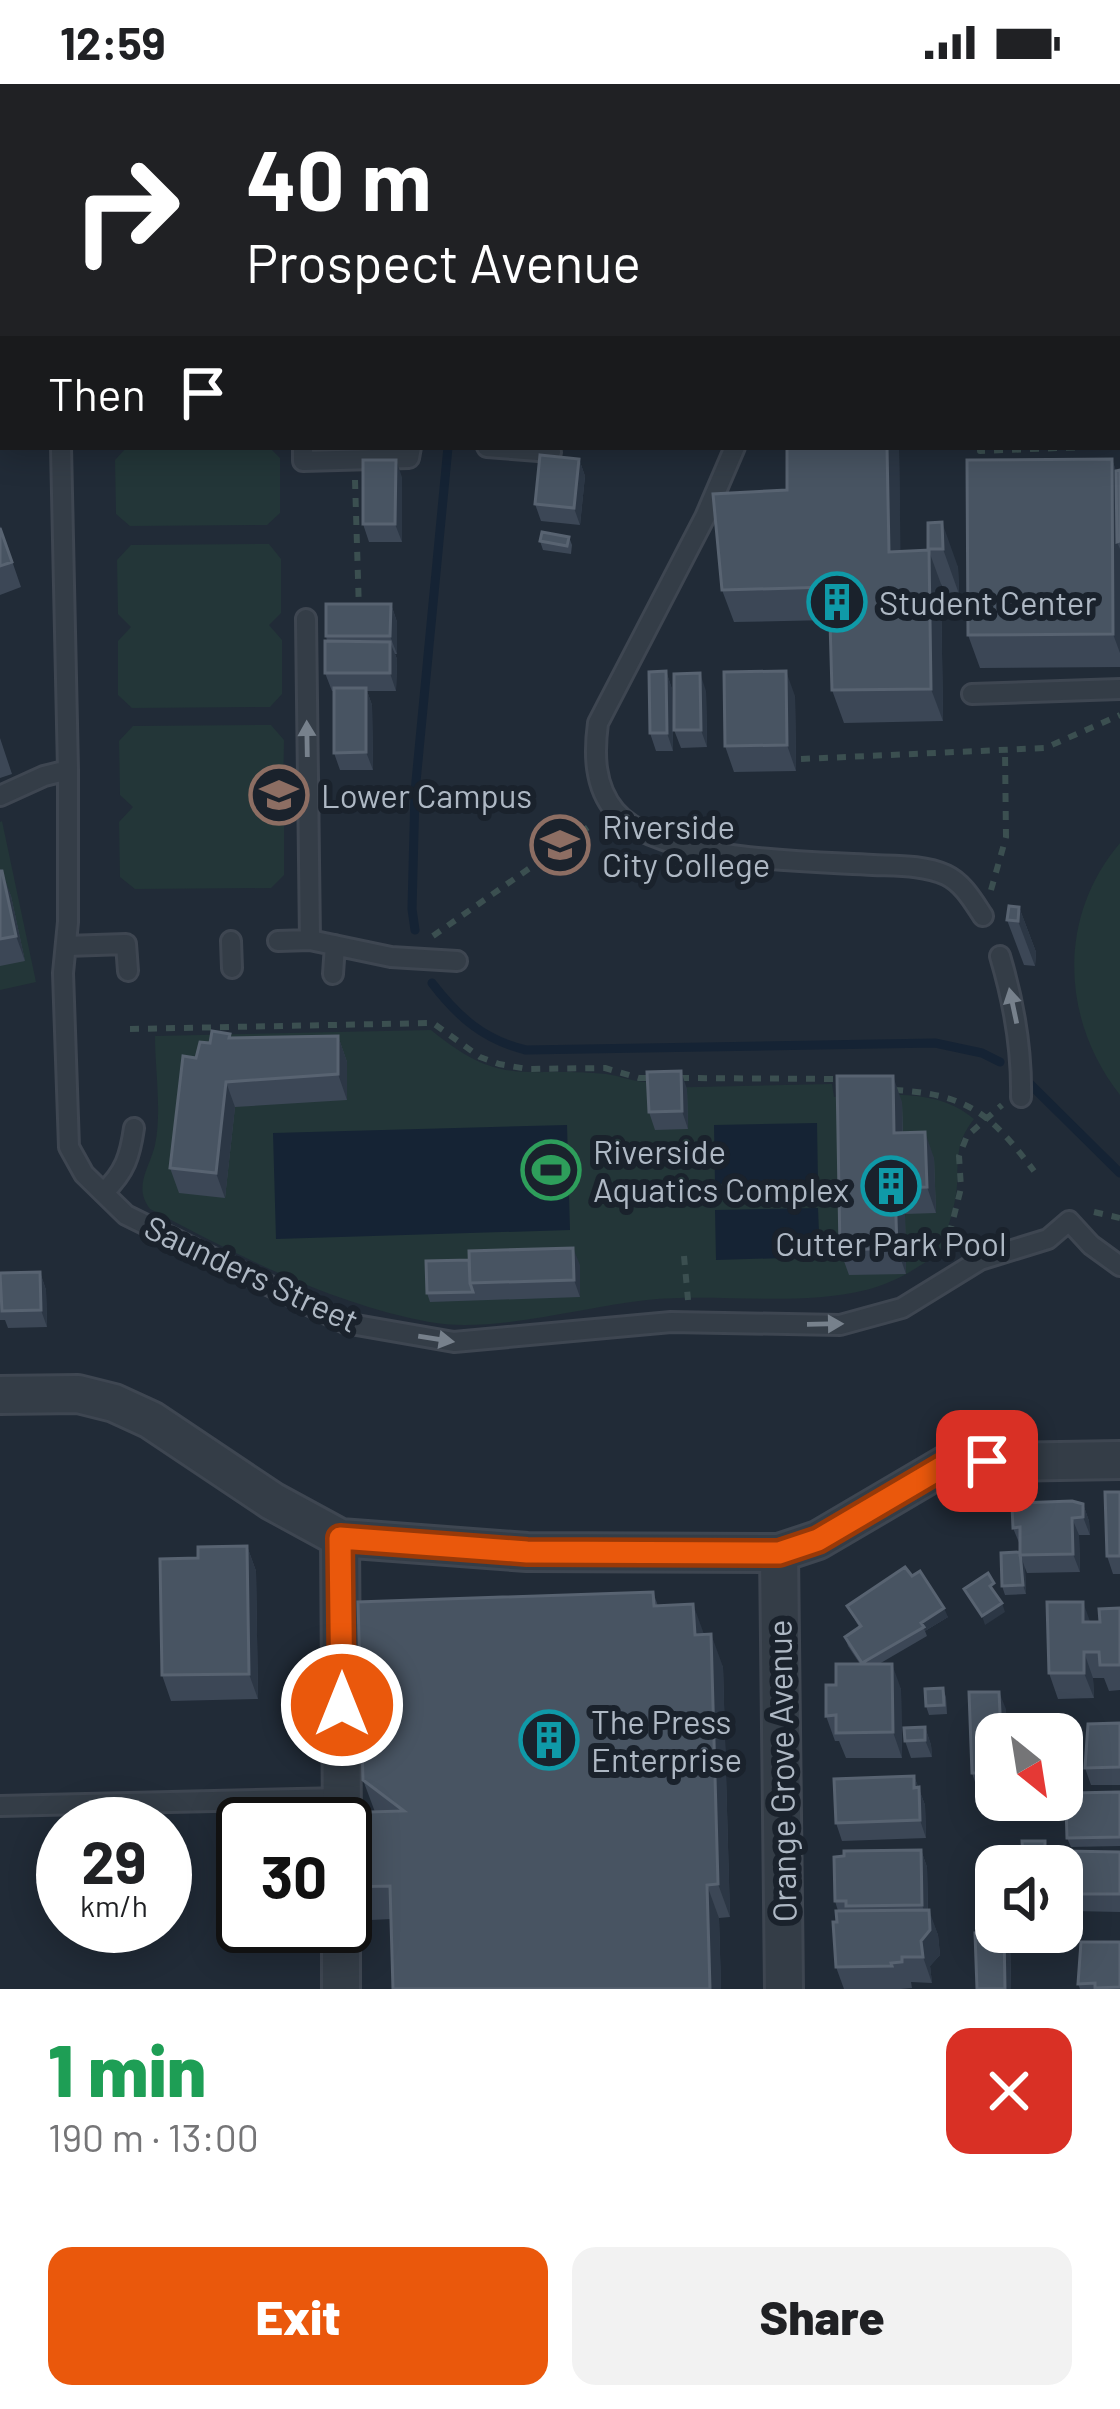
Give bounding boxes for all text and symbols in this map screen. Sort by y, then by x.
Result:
text: 12:59 [60,15,166,69]
text: 40 m [246,127,432,228]
icon: right [48,132,204,288]
text: Prospect Avenue [246,229,641,294]
icon: arrive [170,360,236,426]
text: Then [48,366,146,420]
building icon: Student Center [806,571,868,633]
place label: Student Center [879,582,1096,622]
one-way arrow [297,719,317,757]
school or university icon: Lower Campus [248,764,310,826]
place label: Lower Campus [321,775,532,815]
place label: Riverside City College [602,806,770,884]
school or university icon: Riverside City College [529,814,591,876]
one-way arrow [1002,987,1021,1025]
place label: Riverside Aquatics Complex [593,1131,849,1209]
sports icon: Riverside Aquatics Complex [520,1139,582,1201]
building icon: Cutter Park Pool [860,1155,922,1217]
street label: Saunders Street [139,1206,365,1340]
place label: Cutter Park Pool [775,1223,1007,1263]
one-way arrow [807,1314,845,1333]
one-way arrow [418,1330,456,1349]
pin [936,1410,1038,1512]
icon: arrive [954,1428,1020,1494]
street label: Orange Grove Avenue [758,1619,804,1923]
position arrow [279,1642,405,1768]
place label: The Press Enterprise [591,1701,742,1779]
building icon: The Press Enterprise [518,1709,580,1771]
north arrow [975,1713,1083,1821]
map controls [975,1713,1083,1953]
speed limit sign: 30 [216,1797,372,1953]
text: 29 [81,1824,147,1896]
button: sound [975,1845,1083,1953]
text: km/h [80,1887,148,1923]
text: 1 min [48,2025,206,2111]
button: close [946,2028,1072,2154]
text: 190 m · 13:00 [48,2113,259,2160]
button: Exit [48,2247,548,2385]
button: Share [572,2247,1072,2385]

